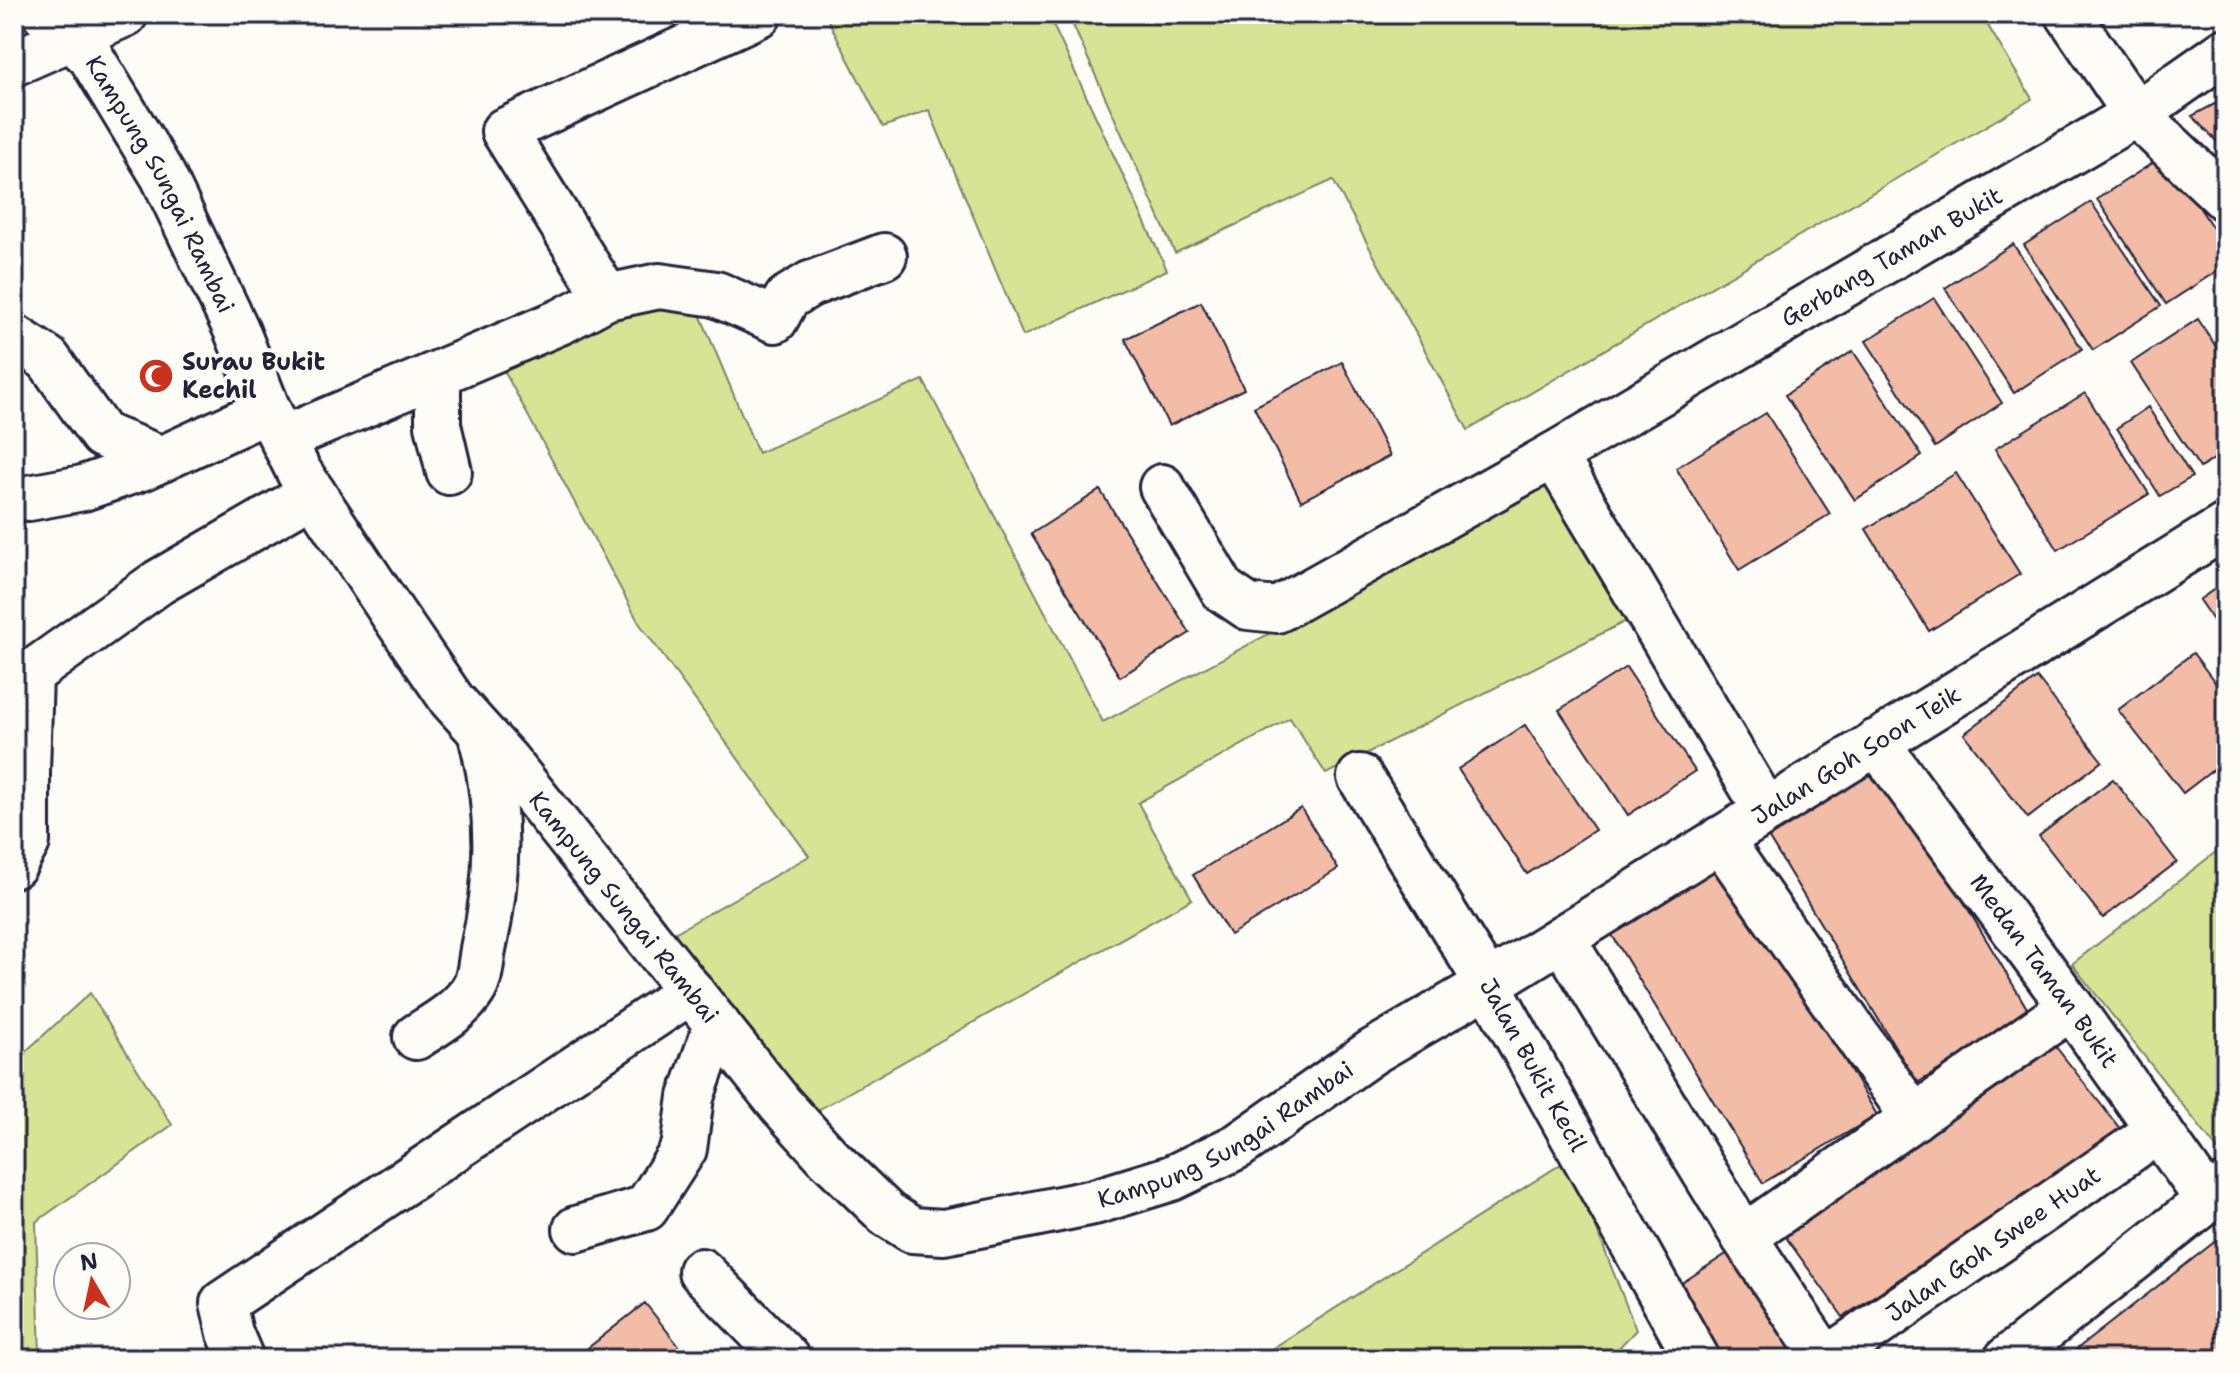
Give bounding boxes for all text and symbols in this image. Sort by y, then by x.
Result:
street label: Kampung Sungai Rambai [78,50,242,318]
street label: Gerbang Taman Bukit [1775,180,2008,334]
place label: Surau Bukit Kechil [182,346,326,406]
mosque icon: Surau Bukit Kechil [137,357,175,395]
street label: Jalan Goh Soon Teik [1746,678,1967,832]
street label: Kampung Sungai Rambai [521,785,726,1030]
street label: Medan Taman Bukit [1962,868,2125,1074]
street label: Jalan Bukit Kecil [1472,973,1595,1158]
street label: Kampung Sungai Rambai [1094,1054,1360,1216]
street label: Jalan Goh Swee Huat [1880,1159,2107,1330]
north arrow [52,1241,132,1321]
text: N [78,1246,100,1277]

